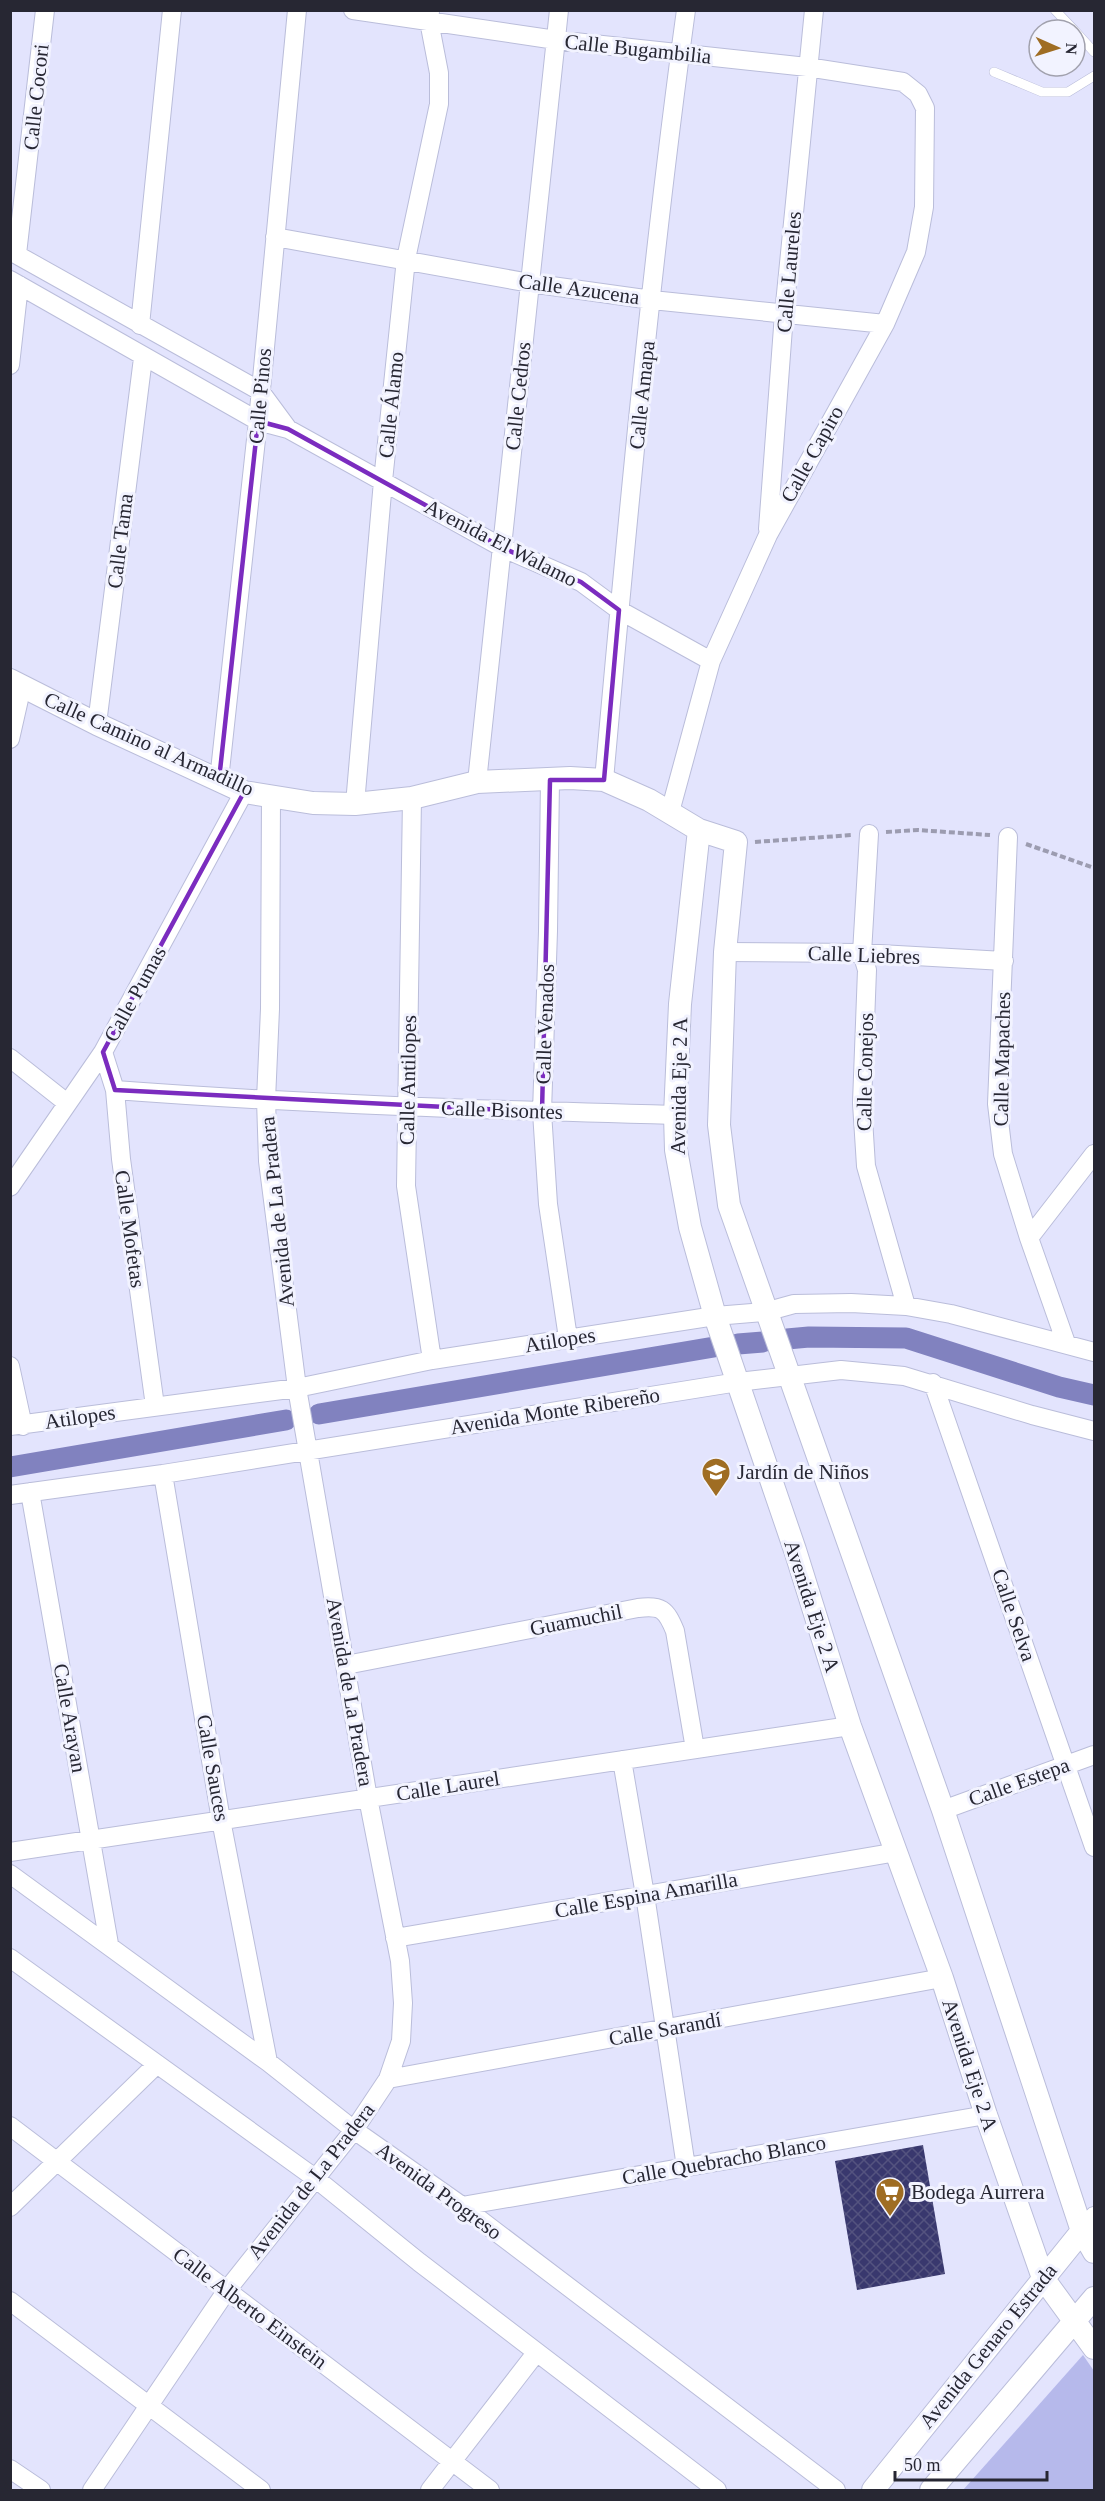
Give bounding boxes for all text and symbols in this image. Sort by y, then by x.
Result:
north arrow [1027,18,1087,78]
street label: Calle Bugambilia [563,29,713,69]
street label: Calle Cocori [18,43,54,151]
text: N [1063,43,1080,55]
street label: Calle Laureles [772,210,806,334]
street label: Calle Azucena [517,269,642,309]
street label: Calle Amapa [624,339,660,450]
street label: Calle Cedros [500,341,536,451]
street label: Calle Pinos [244,347,276,445]
street label: Calle Álamo [373,351,409,459]
street label: Calle Capiro [776,402,848,506]
street label: Calle Tama [102,491,138,590]
street label: Avenida El Walamo [421,494,581,592]
street label: Calle Camino al Armadillo [40,687,258,801]
street label: Calle Liebres [807,941,921,969]
street label: Calle Pumas [99,942,171,1046]
street label: Calle Venados [531,963,559,1085]
street label: Calle Mapaches [989,991,1015,1127]
street label: Calle Conejos [852,1013,878,1131]
street label: Calle Antilopes [395,1015,421,1145]
street label: Avenida Eje 2 A [666,1016,692,1155]
street label: Calle Bisontes [441,1096,563,1124]
street label: Avenida de La Pradera [255,1115,299,1308]
street label: Calle Mofetas [110,1169,150,1289]
street label: Atilopes [523,1323,597,1357]
street label: Avenida Monte Ribereño [448,1383,662,1439]
street label: Atilopes [43,1400,117,1434]
school or university icon: Jardín de Niños [700,1456,732,1498]
place label: Jardín de Niños [737,1460,869,1484]
street label: Avenida Eje 2 A [779,1537,845,1676]
street label: Calle Selva [987,1566,1041,1665]
street label: Avenida de La Pradera [322,1596,379,1789]
street label: Guamuchil [528,1599,624,1641]
street label: Calle Arayan [49,1662,91,1775]
street label: Calle Sauces [192,1713,234,1823]
street label: Calle Estepa [965,1752,1073,1811]
street label: Calle Laurel [395,1766,502,1806]
street label: Calle Espina Amarilla [553,1867,740,1923]
street label: Avenida Eje 2 A [937,1996,1003,2135]
street label: Calle Sarandí [607,2007,723,2051]
street label: Avenida de La Pradera [243,2098,380,2264]
street label: Calle Quebracho Blanco [620,2130,828,2190]
street label: Avenida Progreso [371,2137,507,2245]
supermarket icon: Bodega Aurrera [874,2176,906,2218]
place label: Bodega Aurrera [911,2180,1045,2204]
street label: Calle Alberto Einstein [168,2242,332,2374]
street label: Avenida Genaro Estrada [914,2258,1062,2433]
scale bar [895,2444,1046,2482]
text: 50 m [904,2455,941,2475]

